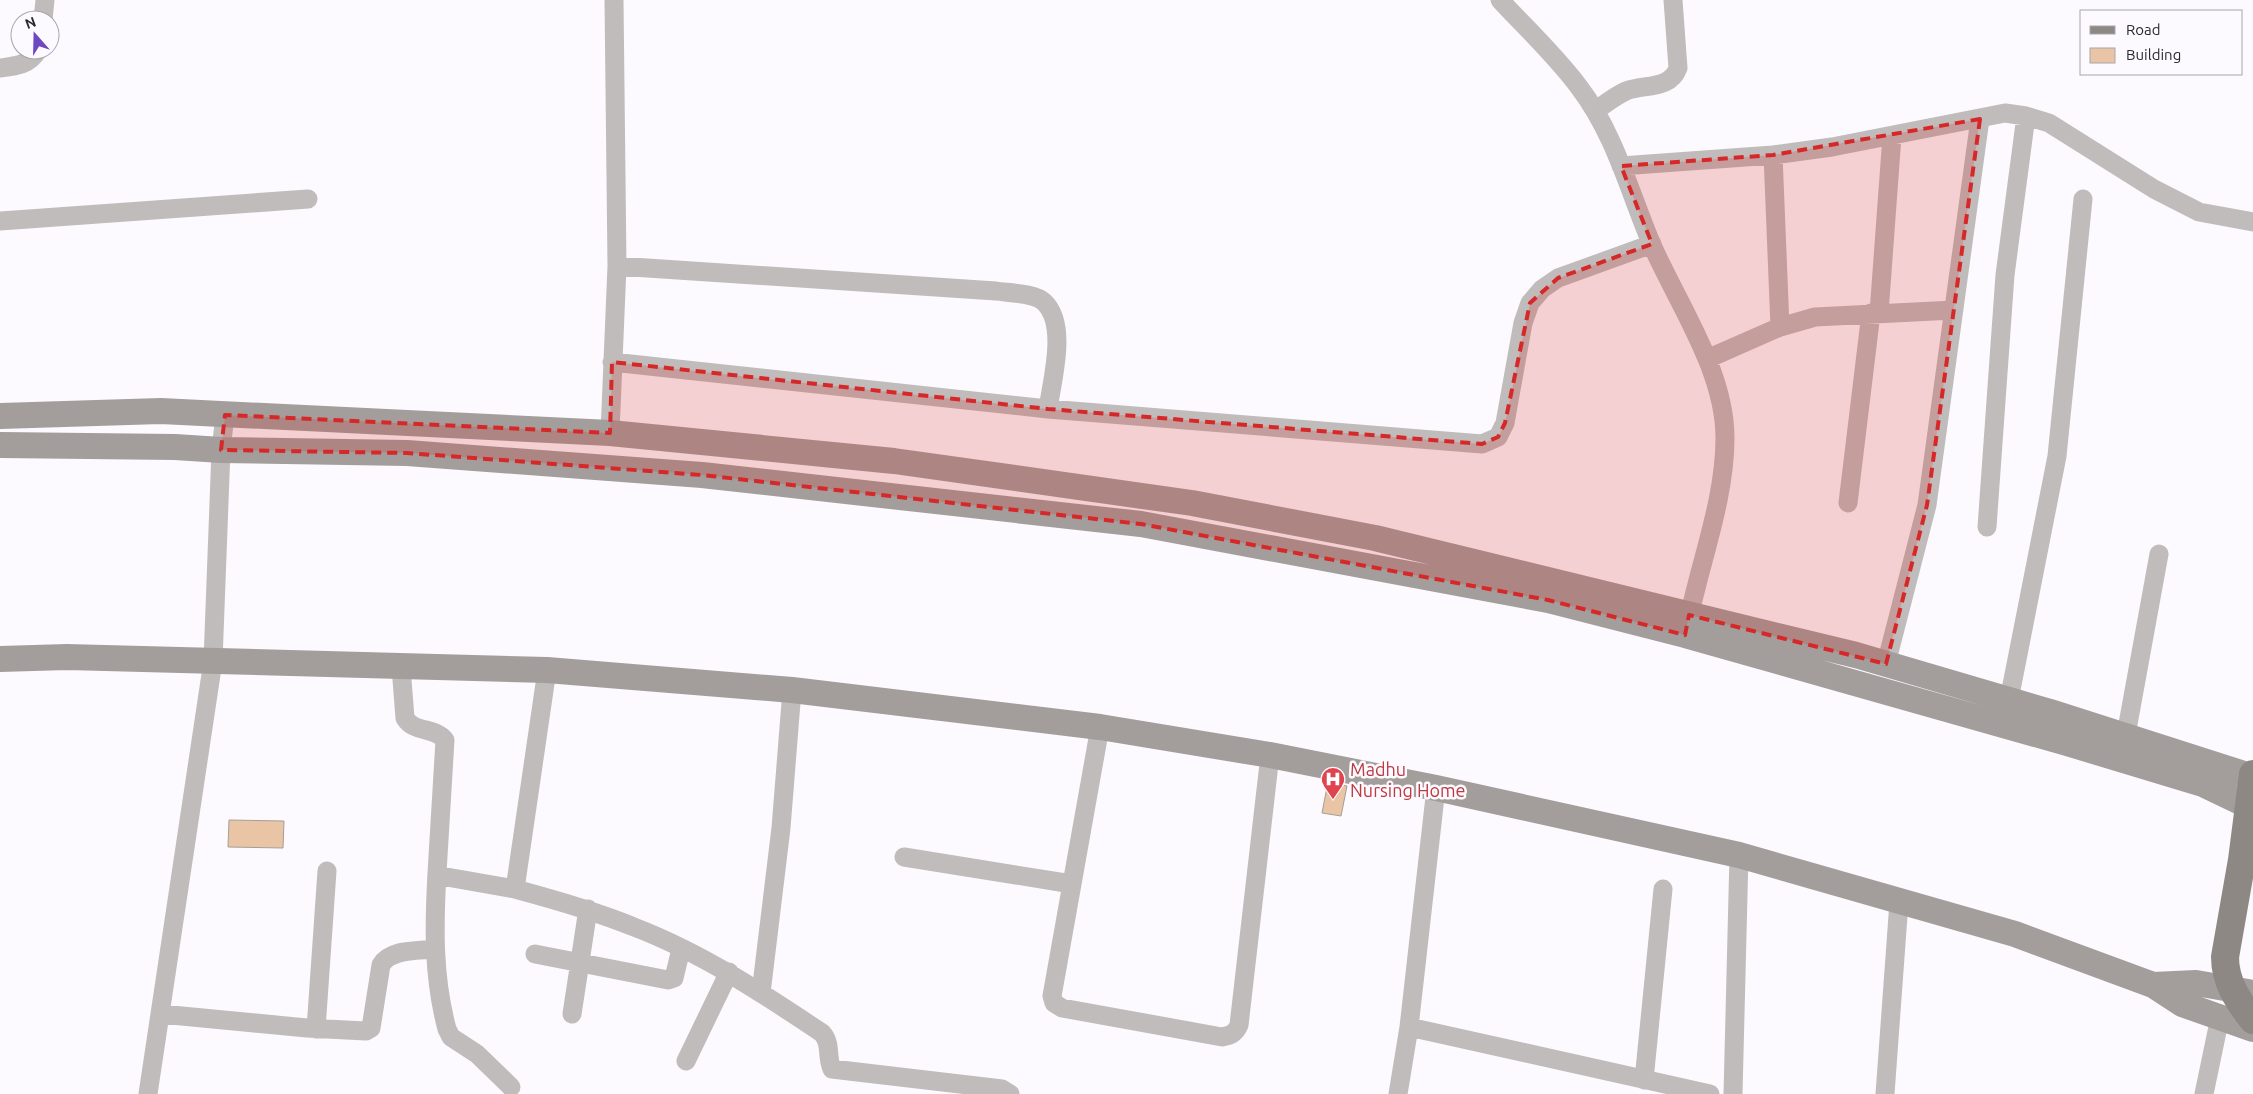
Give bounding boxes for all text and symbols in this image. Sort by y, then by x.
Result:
north arrow [10,10,60,60]
legend [2080,10,2243,75]
text: N [23,13,38,32]
text: Road [2126,21,2161,38]
text: Building [2126,46,2181,63]
place label: Madhu Nursing Home [1350,759,1465,800]
hospital icon: Madhu Nursing Home [1320,766,1346,800]

